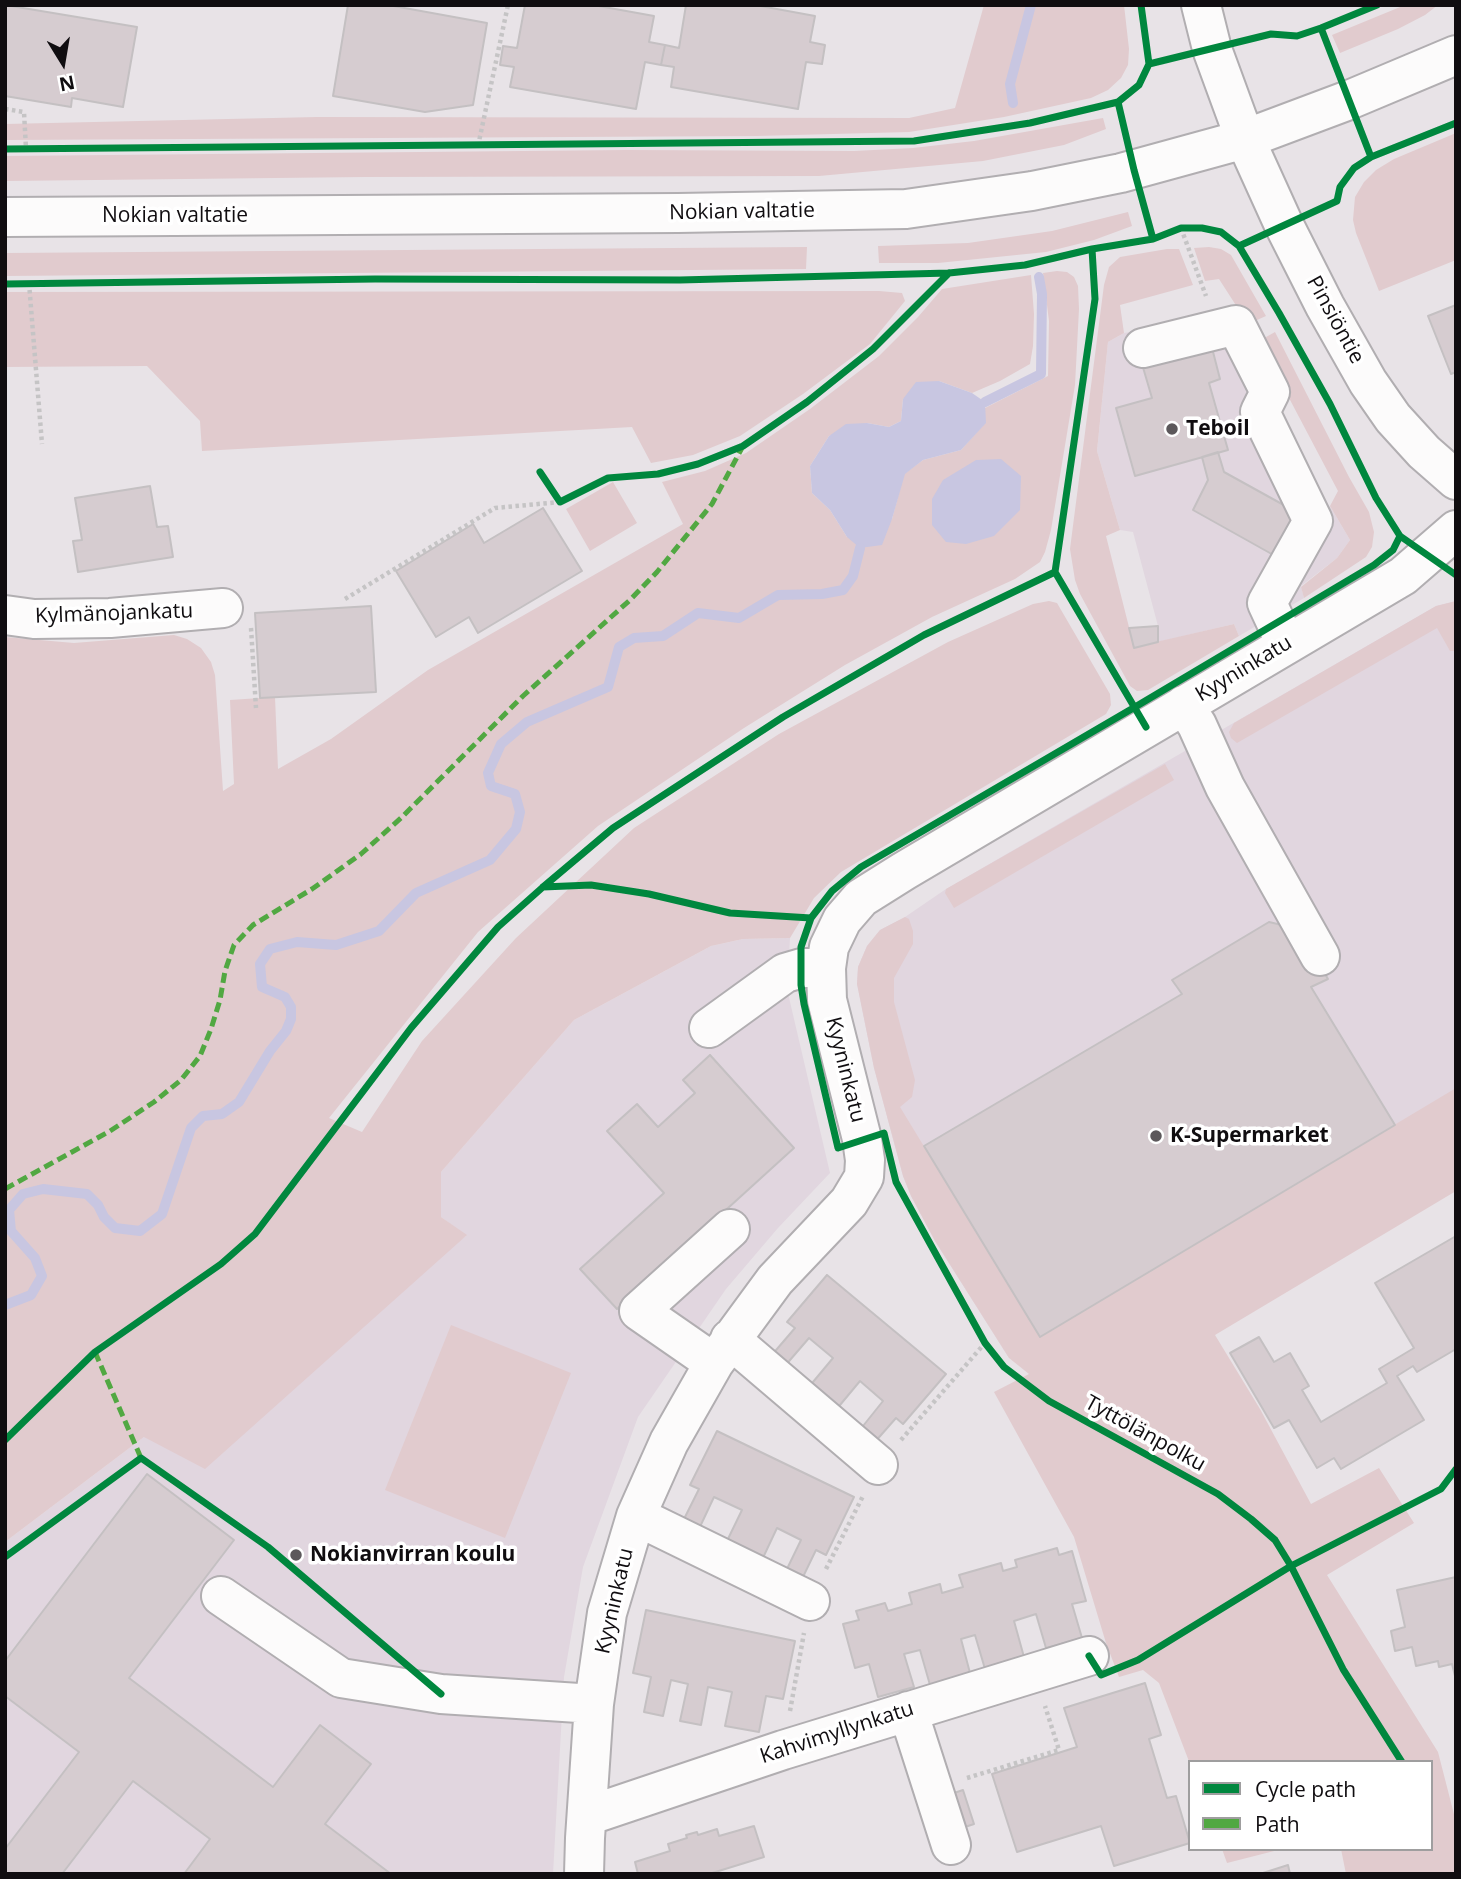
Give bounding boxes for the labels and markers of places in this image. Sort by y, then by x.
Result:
place label: Teboil [1186,416,1250,442]
marker: Teboil [1164,421,1180,437]
place label: K-Supermarket [1170,1123,1329,1149]
marker: K-Supermarket [1148,1128,1164,1144]
place label: Nokianvirran koulu [310,1542,515,1568]
marker: Nokianvirran koulu [288,1547,304,1563]

